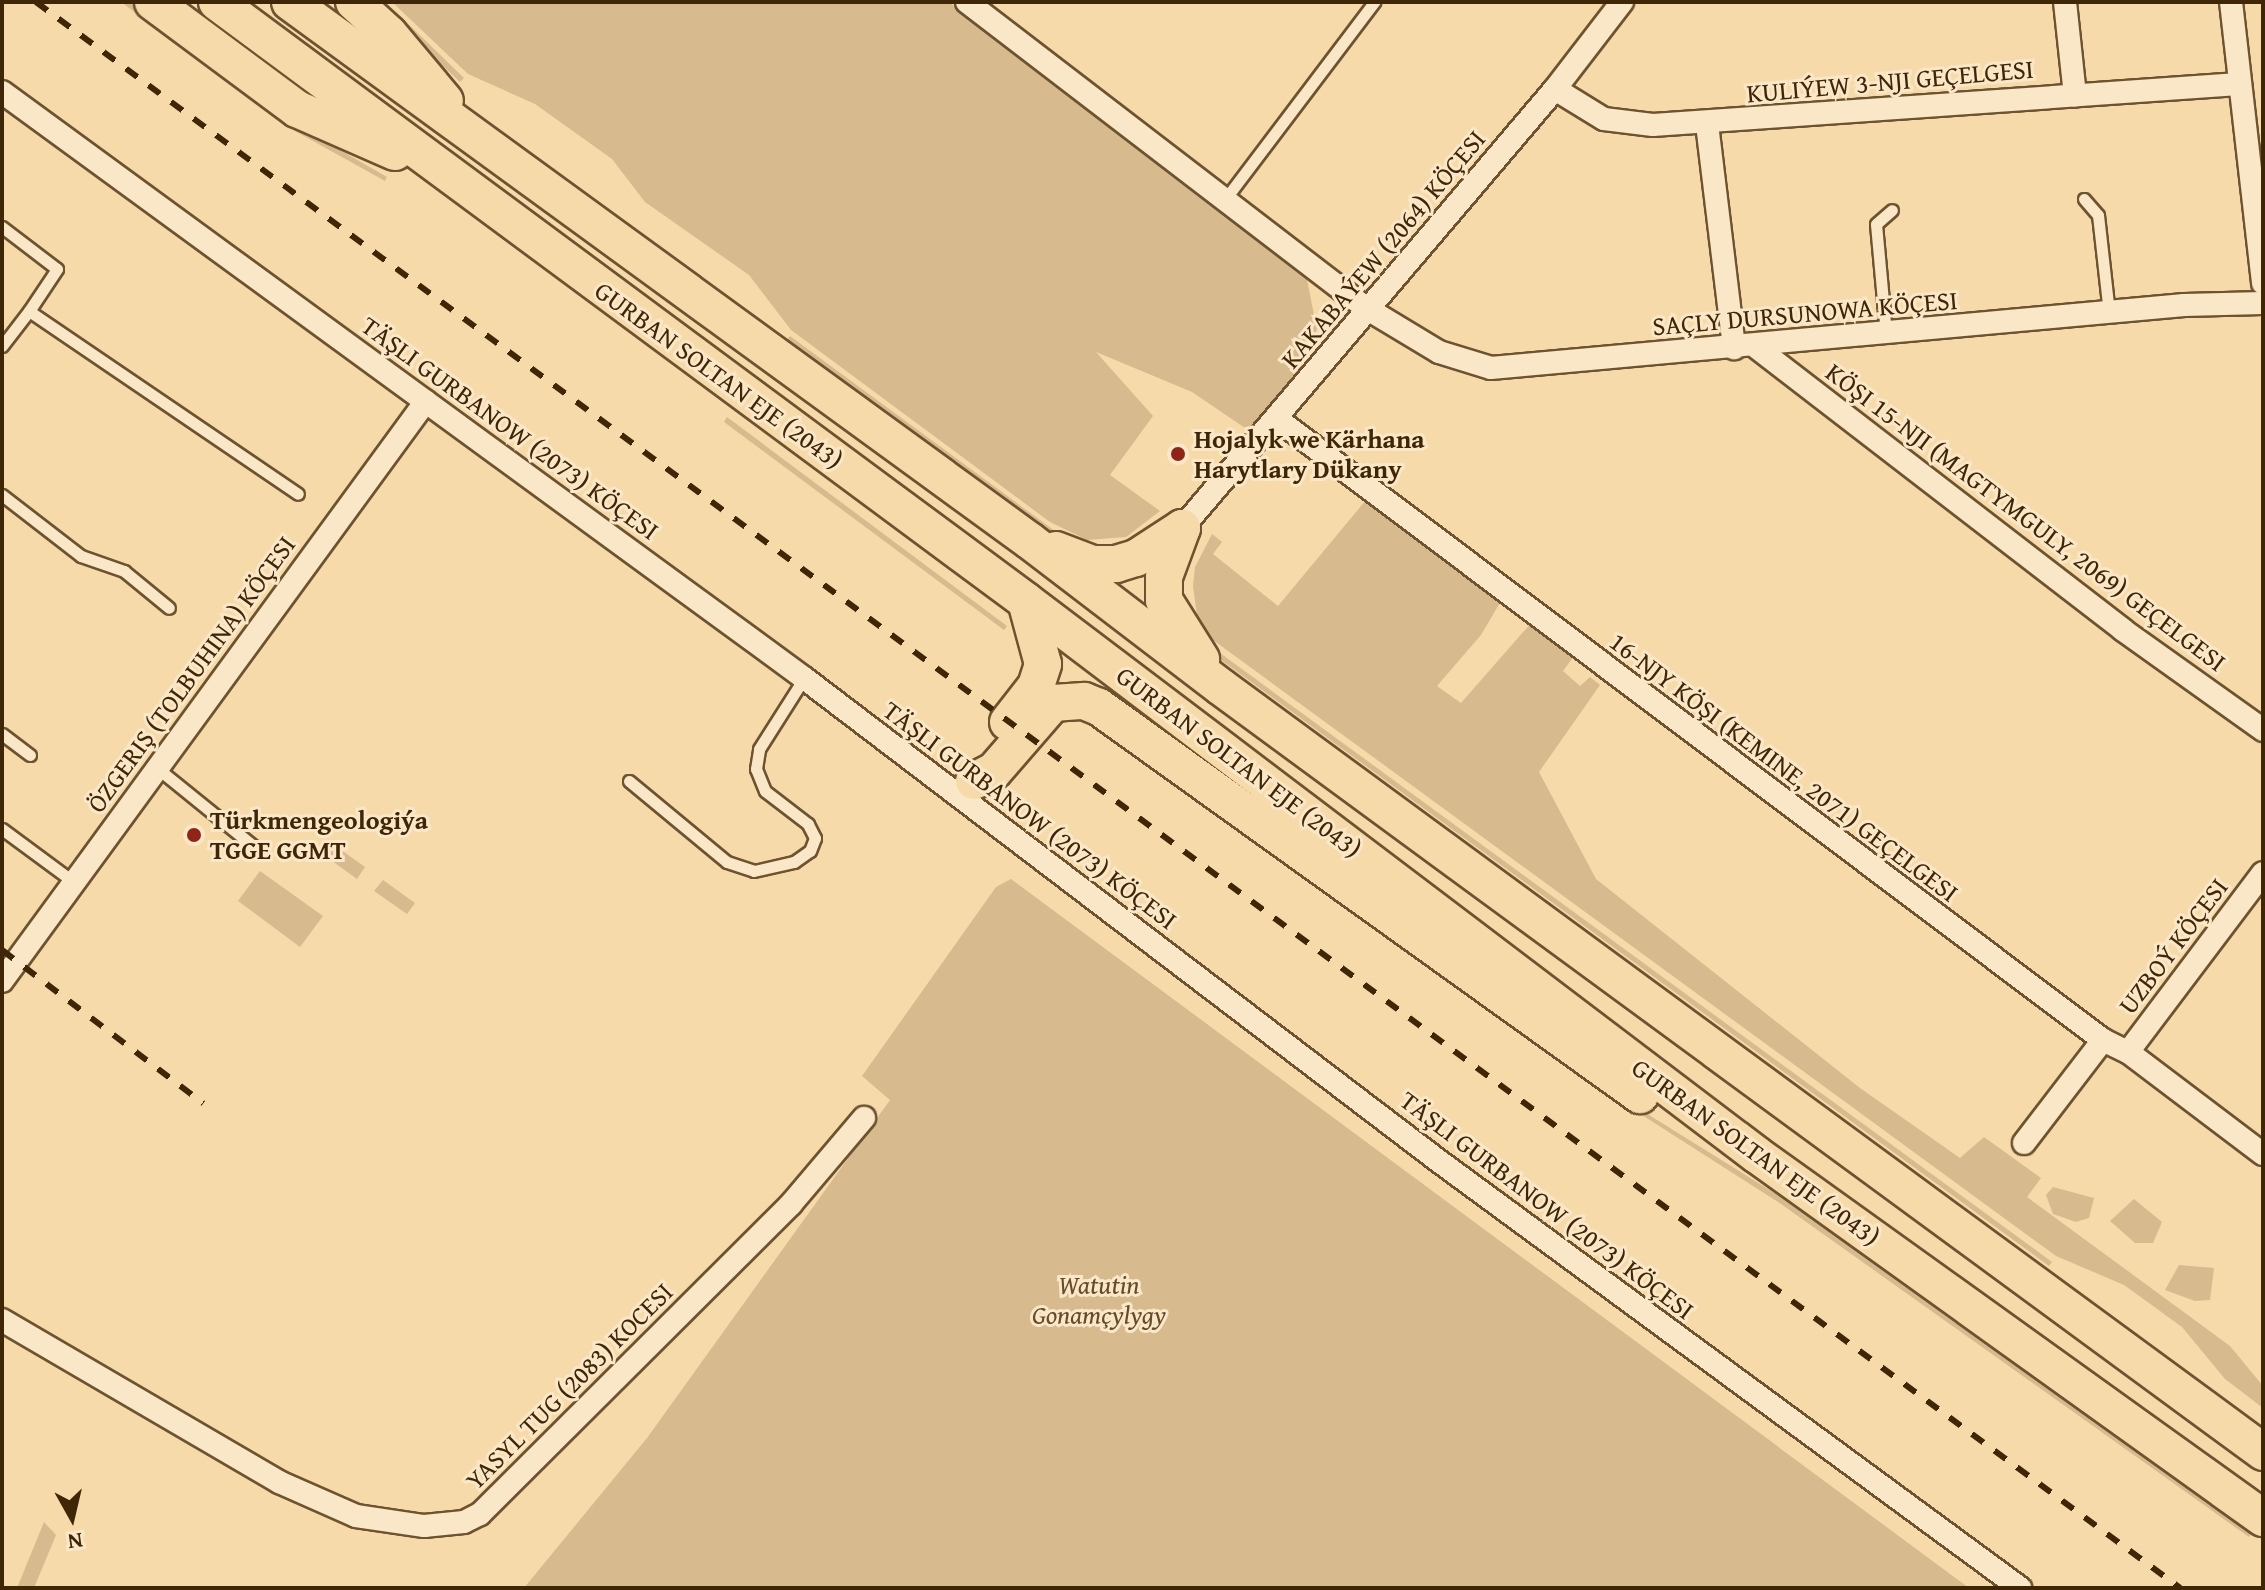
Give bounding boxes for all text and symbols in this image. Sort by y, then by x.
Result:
street label: KULIÝEW 3-NJI GEÇELGESI [1745,53,2035,109]
street label: KAKABAÝEW (2064) KÖÇESI [1274,124,1492,374]
street label: GURBAN SOLTAN EJE (2043) [589,275,849,475]
street label: SAÇLY DURSUNOWA KÖÇESI [1651,284,1959,342]
street label: TÄŞLI GURBANOW (2073) KÖÇESI [355,310,665,546]
street label: KÖŞI 15-NJI (MAGTYMGULY, 2069) GEÇELGESI [1820,356,2232,678]
place label: Hojalyk we Kärhana Harytlary Dükany [1194,423,1425,484]
marker: Hojalyk we Kärhana Harytlary Dükany [1169,445,1187,463]
street label: ÖZGERIŞ (TOLBUHINA) KÖÇESI [80,530,302,818]
street label: 16-NJY KÖŞI (KEMINE, 2071) GEÇELGESI [1604,626,1964,908]
street label: GURBAN SOLTAN EJE (2043) [1110,660,1368,864]
street label: TÄŞLI GURBANOW (2073) KÖÇESI [877,694,1183,936]
place label: Türkmengeologiýa TGGE GGMT [210,804,428,866]
marker: Türkmengeologiýa TGGE GGMT [185,826,203,844]
street label: UZBOÝ KÖÇESI [2112,872,2234,1020]
street label: GURBAN SOLTAN EJE (2043) [1626,1052,1886,1252]
street label: TÄŞLI GURBANOW (2073) KÖÇESI [1394,1084,1700,1326]
park label: Watutin Gonamçylygy [1032,1269,1166,1330]
street label: YASYL TUG (2083) KOCESI [459,1276,679,1496]
north arrow [32,1478,112,1558]
text: N [66,1525,85,1559]

